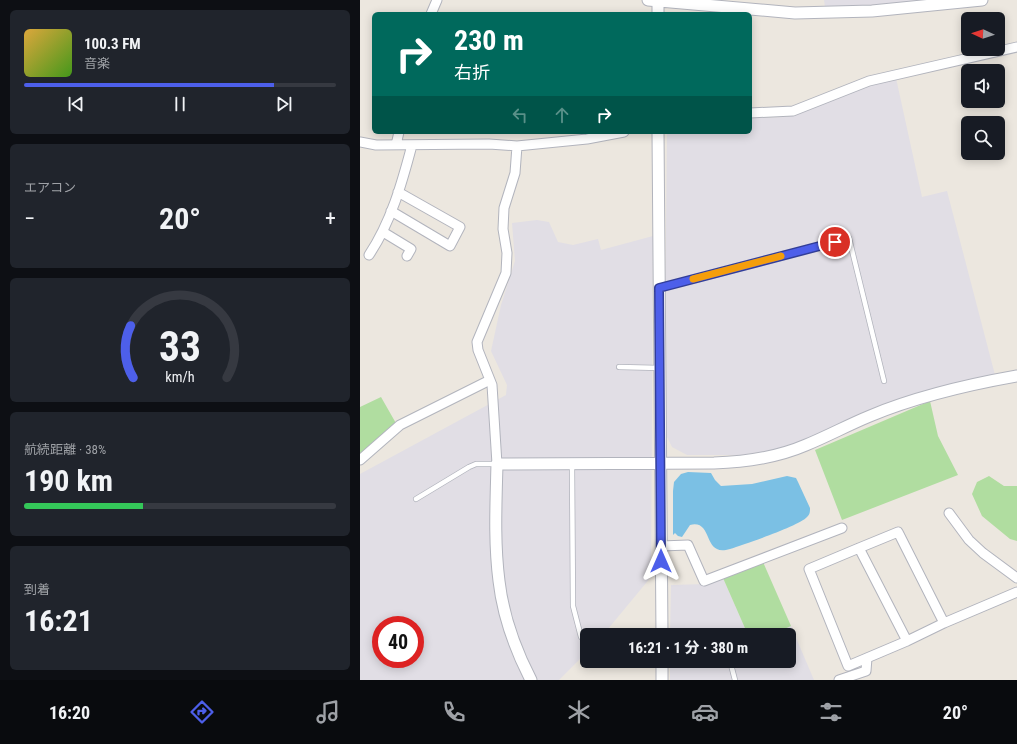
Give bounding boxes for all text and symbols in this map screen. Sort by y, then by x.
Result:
north arrow [961,12,1005,56]
map controls [961,12,1005,160]
text: 230 m [454,24,524,57]
icon: right [388,28,440,80]
text: 100.3 FM [84,35,141,53]
text: 音楽 [84,56,110,71]
text: 右折 [454,62,490,83]
button: sound [961,64,1005,108]
icon: previous [65,93,87,115]
icon: pause [169,93,191,115]
icon: next [273,93,295,115]
icon: left [509,104,531,126]
icon: ahead [551,104,573,126]
icon: right [593,104,615,126]
button: search [961,116,1005,160]
text: エアコン [24,180,76,195]
text: 20° [159,201,201,236]
text: − [24,206,35,231]
text: + [325,206,336,231]
pin [818,225,852,259]
icon: arrive [824,231,846,253]
text: 33 [159,322,201,371]
text: km/h [165,369,195,385]
text: 航続距離 · 38% [24,442,106,457]
text: 190 km [24,463,113,498]
position arrow [640,540,682,582]
text: 到着 [24,582,50,597]
text: 16:21 [24,603,93,638]
speed limit sign: 40 [372,616,424,668]
text: 16:21 · 1 分 · 380 m [628,639,748,657]
icon: directions [188,698,216,726]
icon: music [314,698,342,726]
icon: phone [440,698,468,726]
icon: climate [565,698,593,726]
icon: car [691,698,719,726]
icon: filters [817,698,845,726]
text: 16:20 [49,702,90,723]
text: 20° [943,702,968,723]

